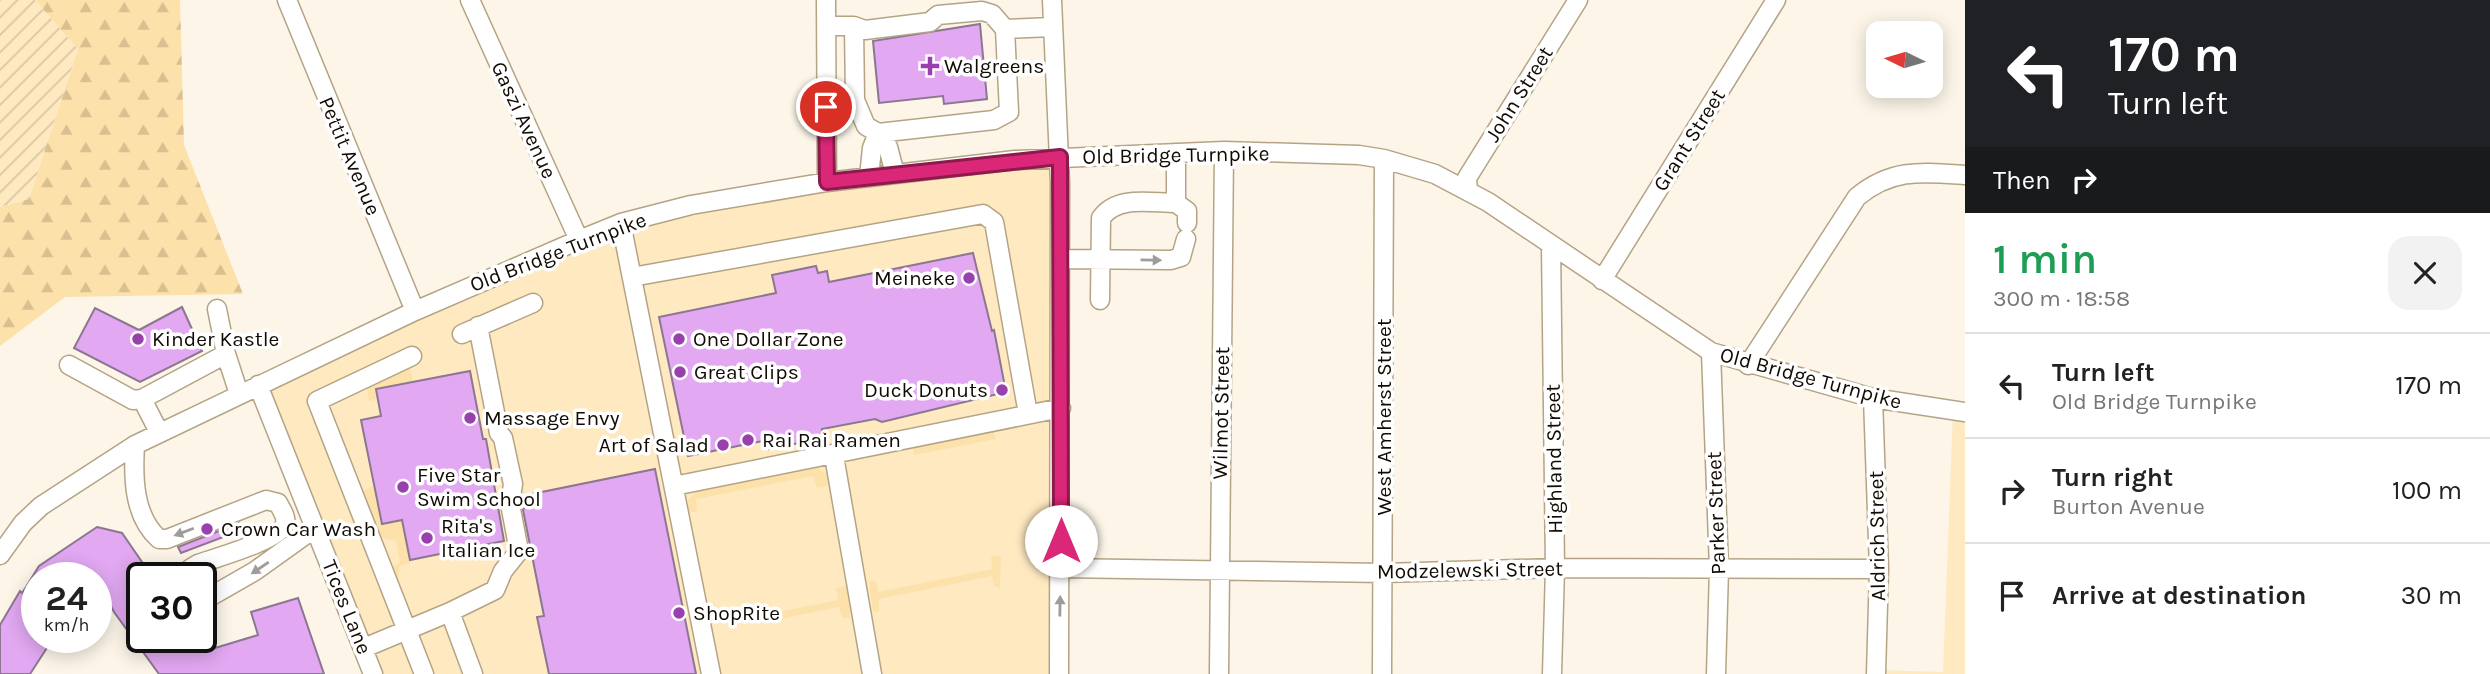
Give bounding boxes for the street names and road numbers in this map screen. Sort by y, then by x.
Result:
street label: John Street [1480,42,1558,146]
street label: Gaszi Avenue [486,58,562,182]
street label: Grant Street [1648,84,1730,195]
street label: Pettit Avenue [314,93,386,219]
street label: Old Bridge Turnpike [1082,141,1270,169]
street label: Old Bridge Turnpike [466,207,650,297]
street label: West Amherst Street [1372,318,1396,516]
street label: Old Bridge Turnpike [1718,342,1904,414]
street label: Wilmot Street [1208,346,1234,479]
street label: Highland Street [1541,384,1567,534]
street label: Parker Street [1702,451,1730,575]
street label: Aldrich Street [1864,471,1890,601]
street label: Tices Lane [317,556,377,658]
street label: Modzelewski Street [1377,556,1563,584]

